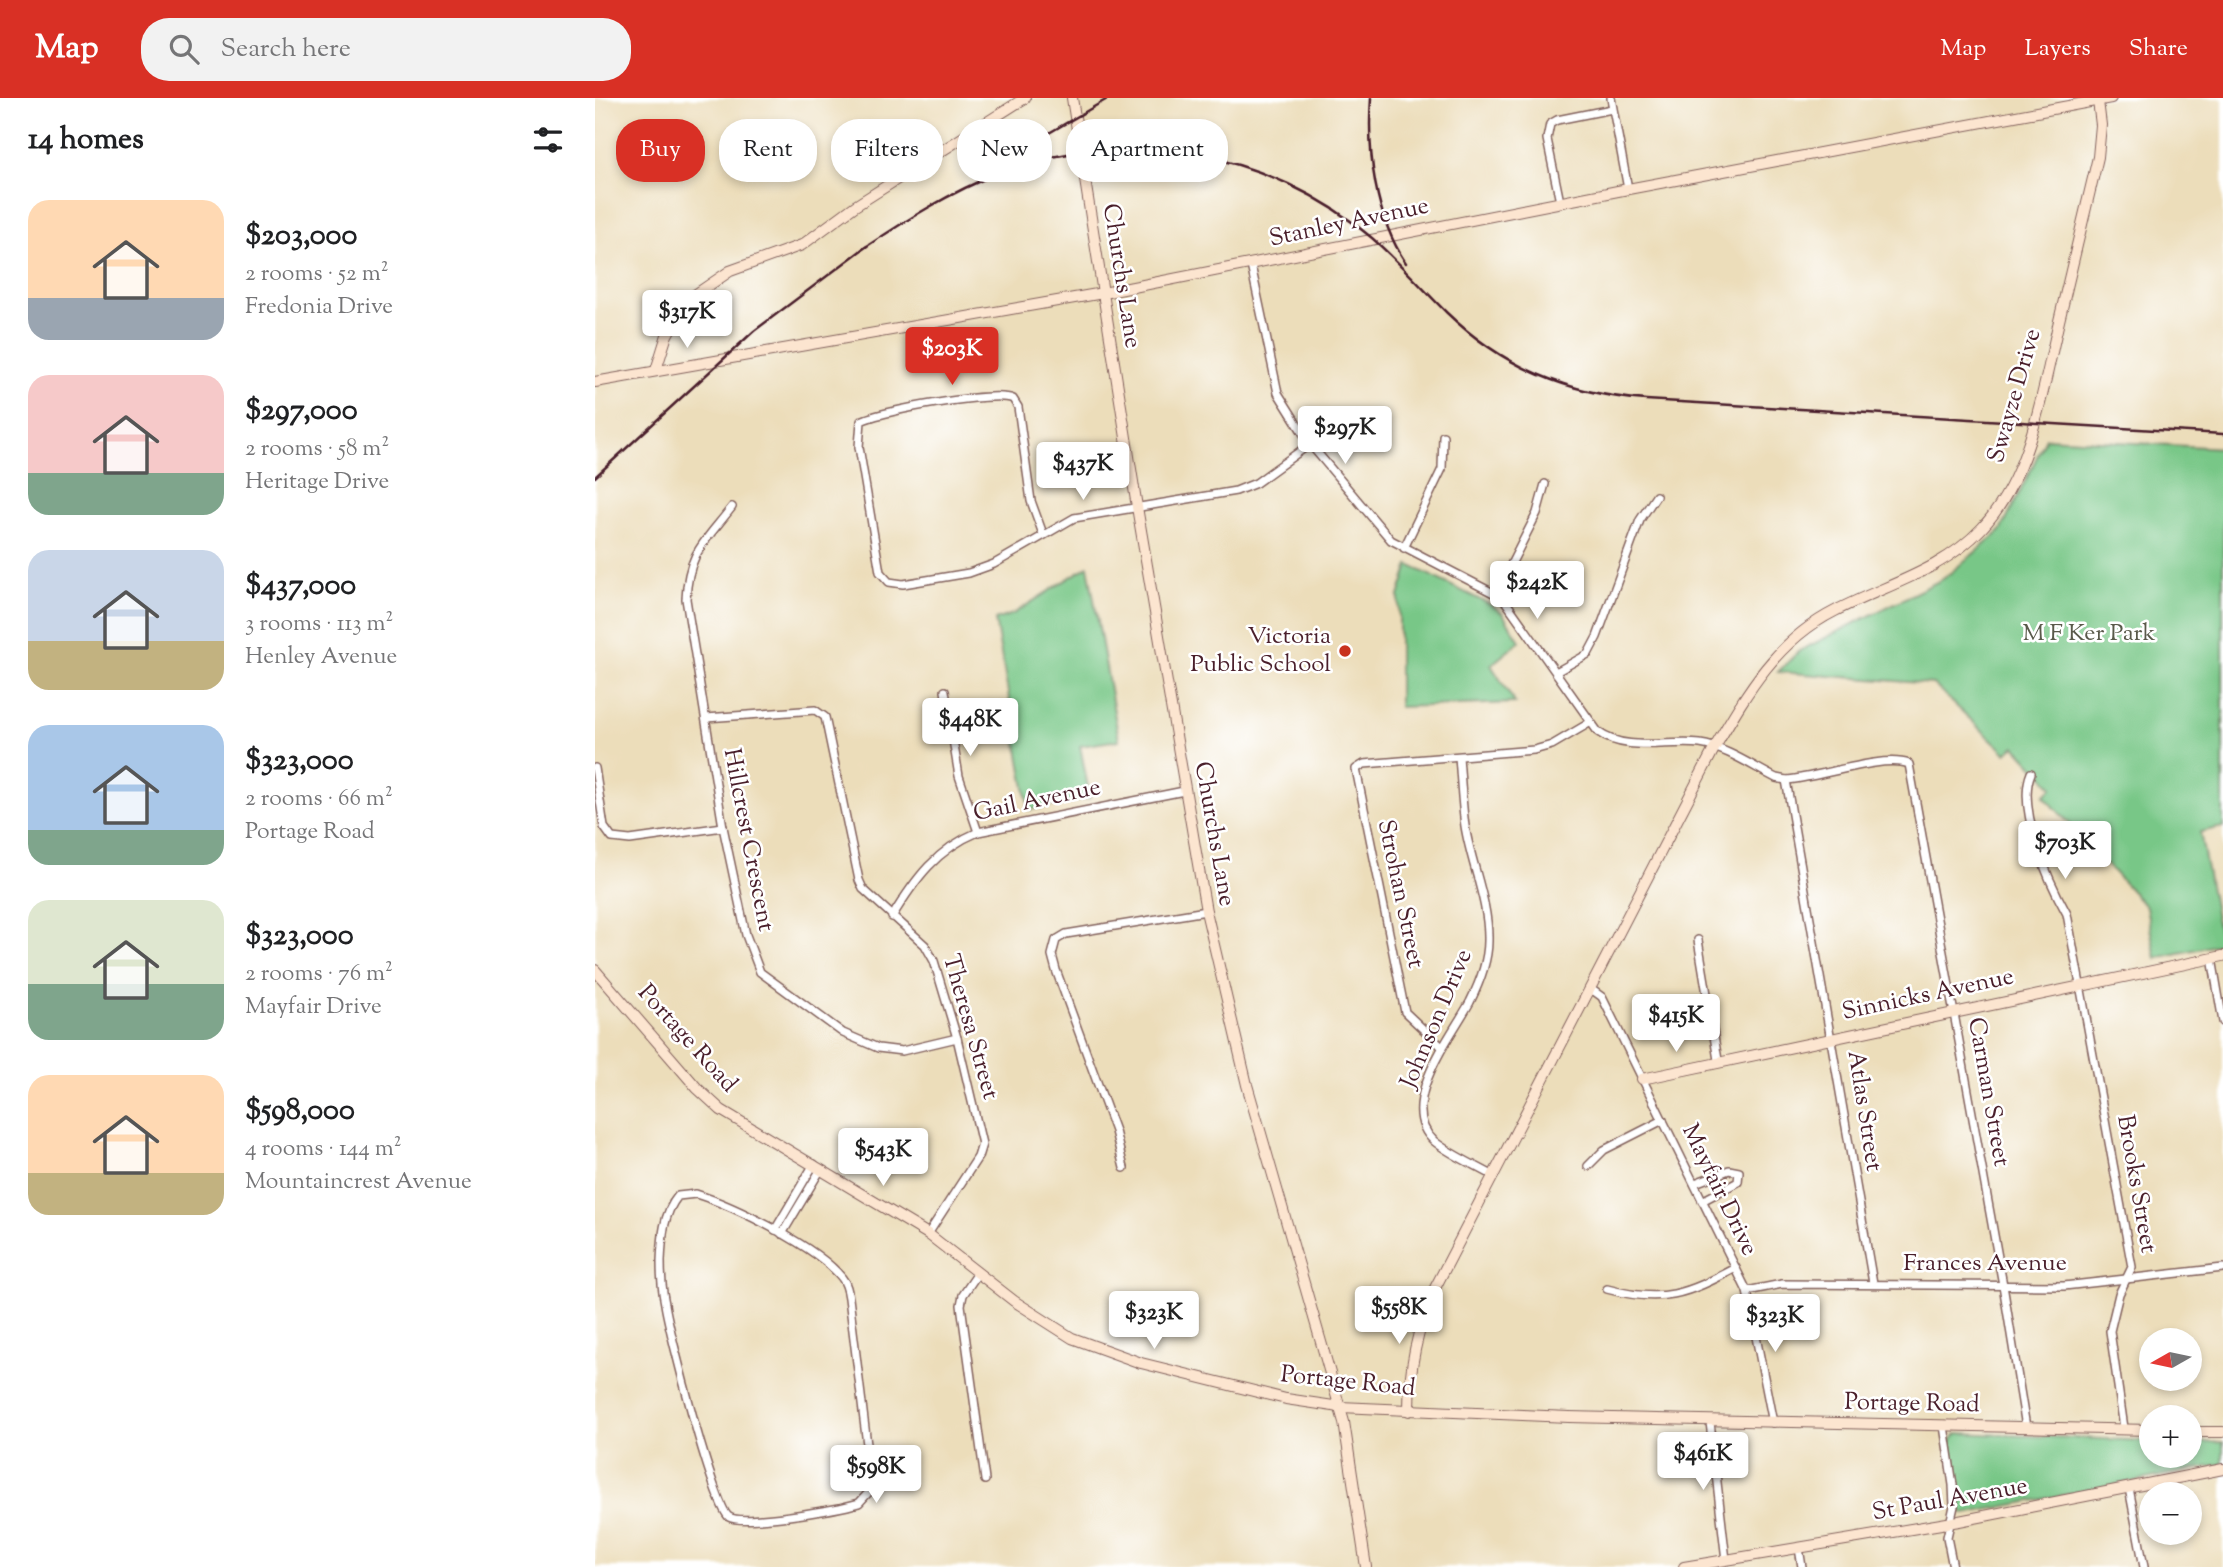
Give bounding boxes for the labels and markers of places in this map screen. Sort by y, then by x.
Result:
pin: $317K [638,290,736,350]
pin: $203K [903,328,1001,387]
pin: $297K [1296,406,1394,466]
pin: $437K [1034,442,1132,502]
pin: $242K [1488,561,1586,621]
place label: Victoria Public School [1190,620,1331,682]
marker: Victoria Public School [1337,643,1353,659]
pin: $448K [921,698,1019,758]
pin: $703K [2016,822,2114,881]
pin: $415K [1627,995,1725,1054]
pin: $543K [834,1128,932,1188]
pin: $558K [1350,1286,1448,1346]
pin: $323K [1105,1292,1203,1351]
pin: $323K [1726,1294,1824,1354]
pin: $461K [1654,1432,1752,1492]
pin: $598K [827,1446,925,1505]

